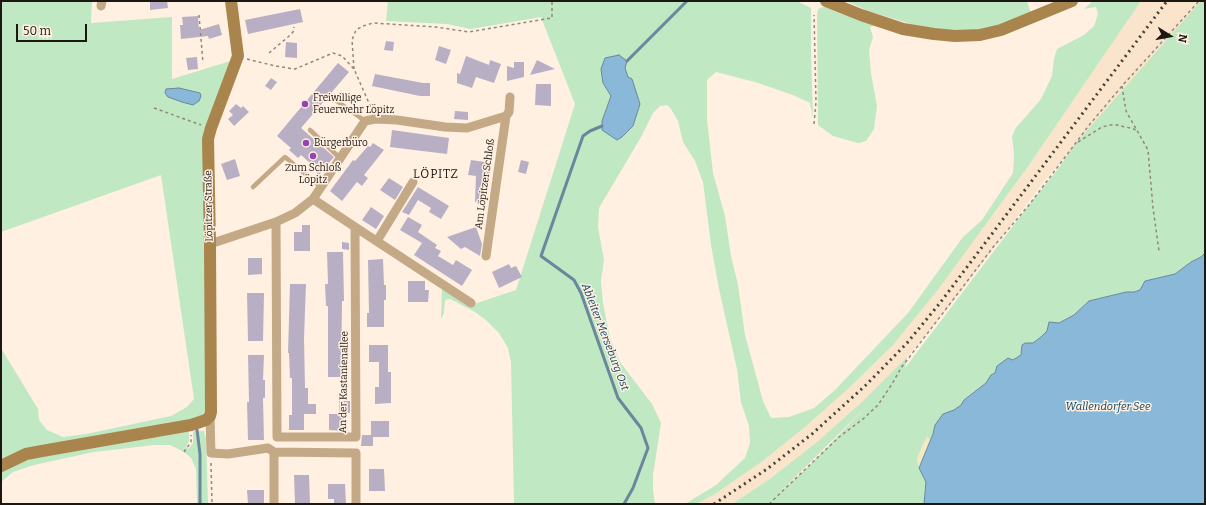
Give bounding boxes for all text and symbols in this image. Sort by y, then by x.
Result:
scale bar [18,16,89,42]
north arrow [1150,16,1190,56]
text: 50 m [23,24,51,38]
text: N [1175,33,1189,44]
place label: Freiwillige Feuerwehr Löpitz [313,92,394,116]
marker: Freiwillige Feuerwehr Löpitz [300,99,310,109]
place label: Bürgerbüro [314,137,368,149]
marker: Bürgerbüro [301,138,311,148]
street label: Am Löpitzer Schloß [473,138,497,230]
marker: Zum Schloß Löpitz [308,151,318,161]
place label: Zum Schloß Löpitz [285,162,341,186]
district label: LÖPITZ [413,168,459,182]
street label: Löpitzer Straße [202,170,216,242]
water label: Ableiter Merseburg Ost [578,282,632,392]
street label: An der Kastanienallee [337,331,351,433]
water label: Wallendorfer See [1066,400,1150,414]

